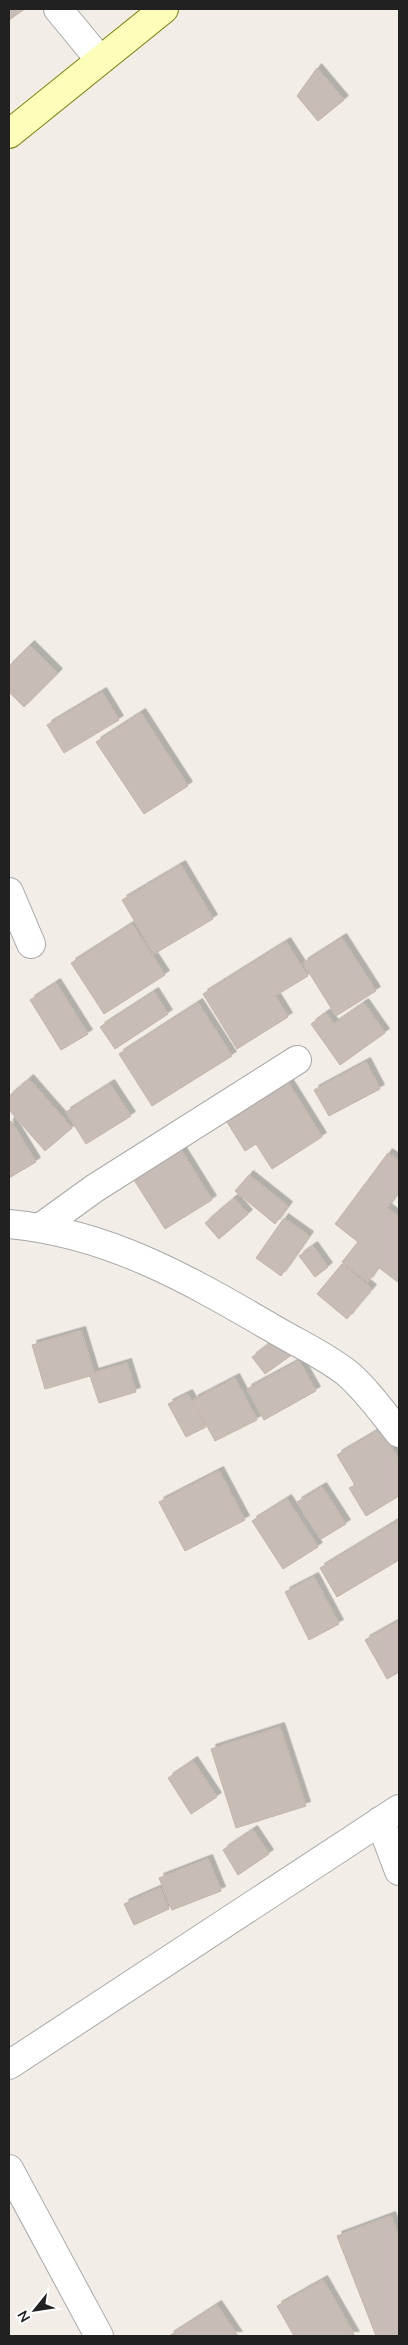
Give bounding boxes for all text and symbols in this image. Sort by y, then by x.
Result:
north arrow [10,2285,60,2335]
text: N [13,2307,34,2326]

